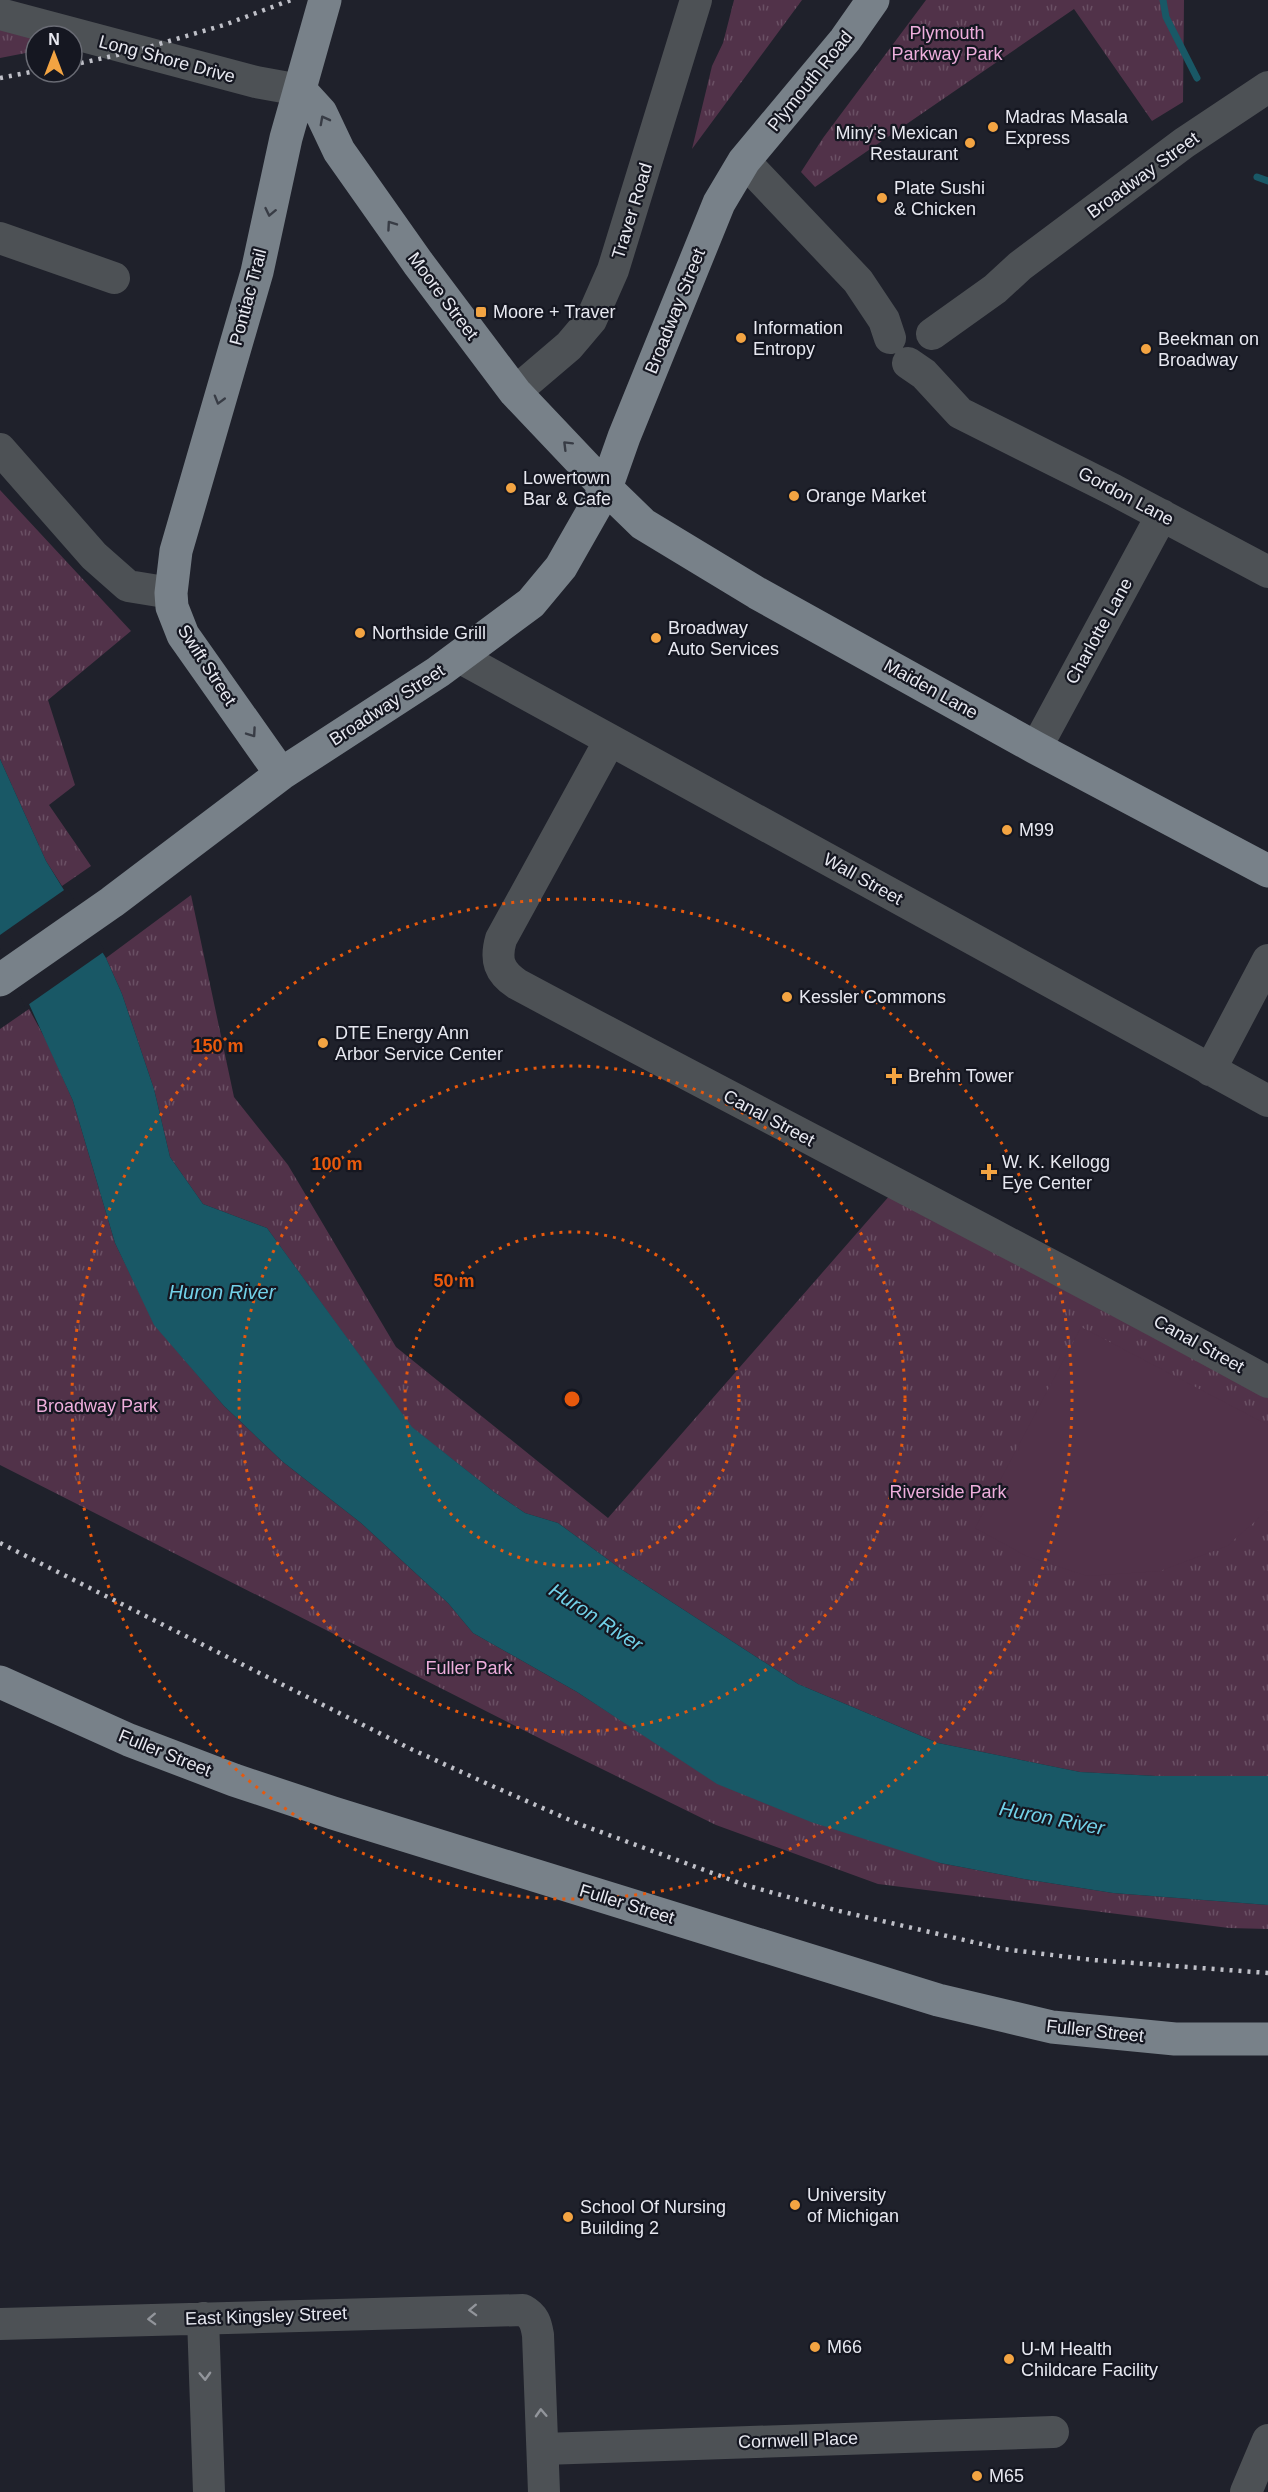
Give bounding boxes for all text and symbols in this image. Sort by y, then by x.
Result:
park label: Plymouth Parkway Park [891,23,1004,64]
north arrow [24,24,84,84]
street label: Plymouth Road [764,27,856,135]
text: N [48,31,60,48]
street label: Long Shore Drive [97,31,237,87]
place label: Madras Masala Express [1005,107,1129,148]
one-way arrow [320,116,331,127]
marker: Madras Masala Express [986,120,1000,134]
place label: Miny's Mexican Restaurant [836,123,958,164]
street label: Broadway Street [1083,128,1203,222]
marker: Miny's Mexican Restaurant [963,136,977,150]
street label: Traver Road [608,161,656,261]
place label: Plate Sushi & Chicken [894,178,985,219]
marker: Plate Sushi & Chicken [875,191,889,205]
one-way arrow [264,206,277,216]
one-way arrow [387,221,398,232]
street label: Broadway Street [641,246,709,376]
street label: Pontiac Trail [226,247,270,347]
street label: Moore Street [404,248,482,344]
place label: Moore + Traver [493,302,616,322]
marker: Moore + Traver [474,305,488,319]
place label: Information Entropy [753,318,843,359]
place label: Beekman on Broadway [1158,329,1259,370]
marker: Information Entropy [734,331,748,345]
marker: Beekman on Broadway [1139,342,1153,356]
one-way arrow [214,394,226,405]
one-way arrow [563,441,574,452]
street label: Gordon Lane [1075,463,1177,529]
place label: Lowertown Bar & Cafe [523,468,611,509]
marker: Lowertown Bar & Cafe [504,481,518,495]
place label: Orange Market [806,486,926,506]
marker: Orange Market [787,489,801,503]
street label: Charlotte Lane [1062,575,1136,687]
place label: Broadway Auto Services [668,618,779,659]
street label: Swift Street [174,621,240,709]
place label: Northside Grill [372,623,486,643]
marker: Northside Grill [353,626,367,640]
marker: Broadway Auto Services [649,631,663,645]
street label: Maiden Lane [881,655,981,723]
street label: Broadway Street [326,660,448,750]
one-way arrow [245,726,256,737]
place label: M99 [1019,820,1054,840]
marker: M99 [1000,823,1014,837]
street label: Wall Street [820,849,906,909]
place label: Kessler Commons [799,987,946,1007]
marker: Kessler Commons [780,990,794,1004]
place label: DTE Energy Ann Arbor Service Center [335,1023,503,1064]
text: 150 m [192,1036,244,1056]
marker: DTE Energy Ann Arbor Service Center [316,1036,330,1050]
place label: Brehm Tower [908,1066,1014,1086]
marker: Brehm Tower [885,1067,903,1085]
street label: Canal Street [720,1086,818,1150]
place label: W. K. Kellogg Eye Center [1002,1152,1110,1193]
text: 100 m [311,1154,363,1174]
marker: W. K. Kellogg Eye Center [980,1163,998,1181]
text: 50 m [433,1271,475,1291]
water label: Huron River [169,1281,277,1303]
street label: Canal Street [1150,1311,1248,1377]
centre of rings [562,1389,582,1409]
park label: Broadway Park [36,1396,159,1416]
park label: Riverside Park [889,1482,1008,1502]
water label: Huron River [545,1579,648,1656]
park label: Fuller Park [425,1658,514,1678]
street label: Fuller Street [116,1725,214,1781]
water label: Huron River [998,1797,1108,1839]
street label: Fuller Street [577,1880,677,1928]
street label: Fuller Street [1045,2016,1145,2046]
place label: University of Michigan [807,2185,899,2226]
place label: School Of Nursing Building 2 [580,2197,726,2238]
marker: University of Michigan [788,2198,802,2212]
marker: School Of Nursing Building 2 [561,2210,575,2224]
street label: East Kingsley Street [185,2303,347,2329]
one-way arrow [468,2304,477,2316]
one-way arrow [147,2313,156,2325]
place label: M66 [827,2337,862,2357]
place label: U-M Health Childcare Facility [1021,2339,1158,2380]
marker: M66 [808,2340,822,2354]
marker: U-M Health Childcare Facility [1002,2352,1016,2366]
one-way arrow [198,2372,211,2381]
one-way arrow [535,2408,548,2417]
street label: Cornwell Place [738,2428,858,2452]
place label: M65 [989,2466,1024,2486]
marker: M65 [970,2469,984,2483]

